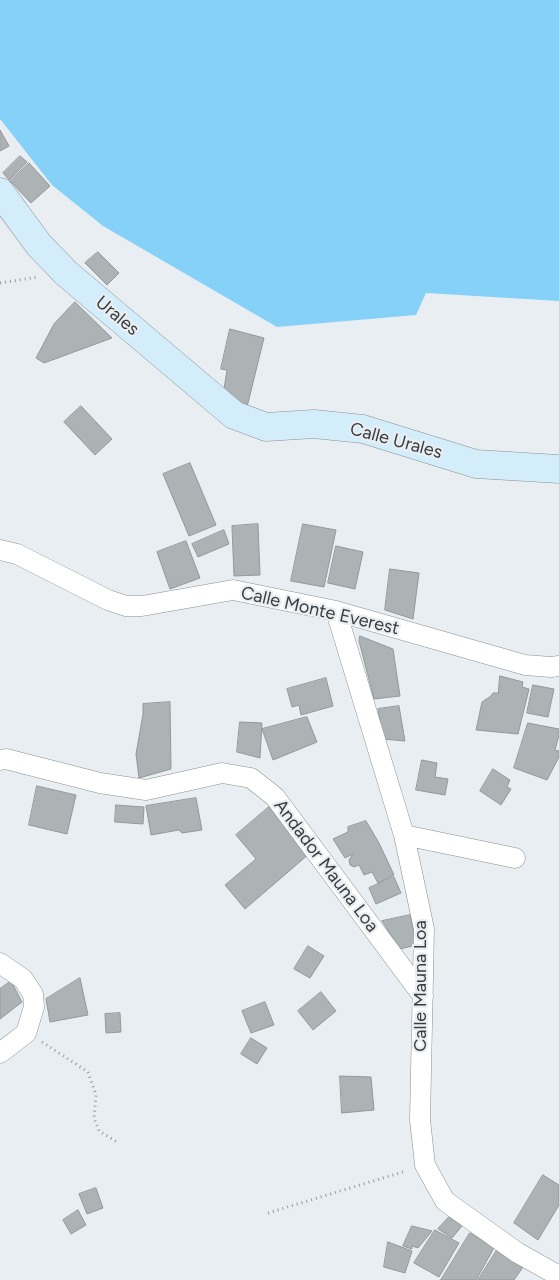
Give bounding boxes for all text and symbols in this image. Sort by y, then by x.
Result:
street label: Urales [91,292,143,340]
street label: Calle Urales [348,418,444,464]
street label: Calle Monte Everest [239,582,401,640]
street label: Andador Mauna Loa [269,795,383,937]
street label: Calle Mauna Loa [410,920,432,1052]

